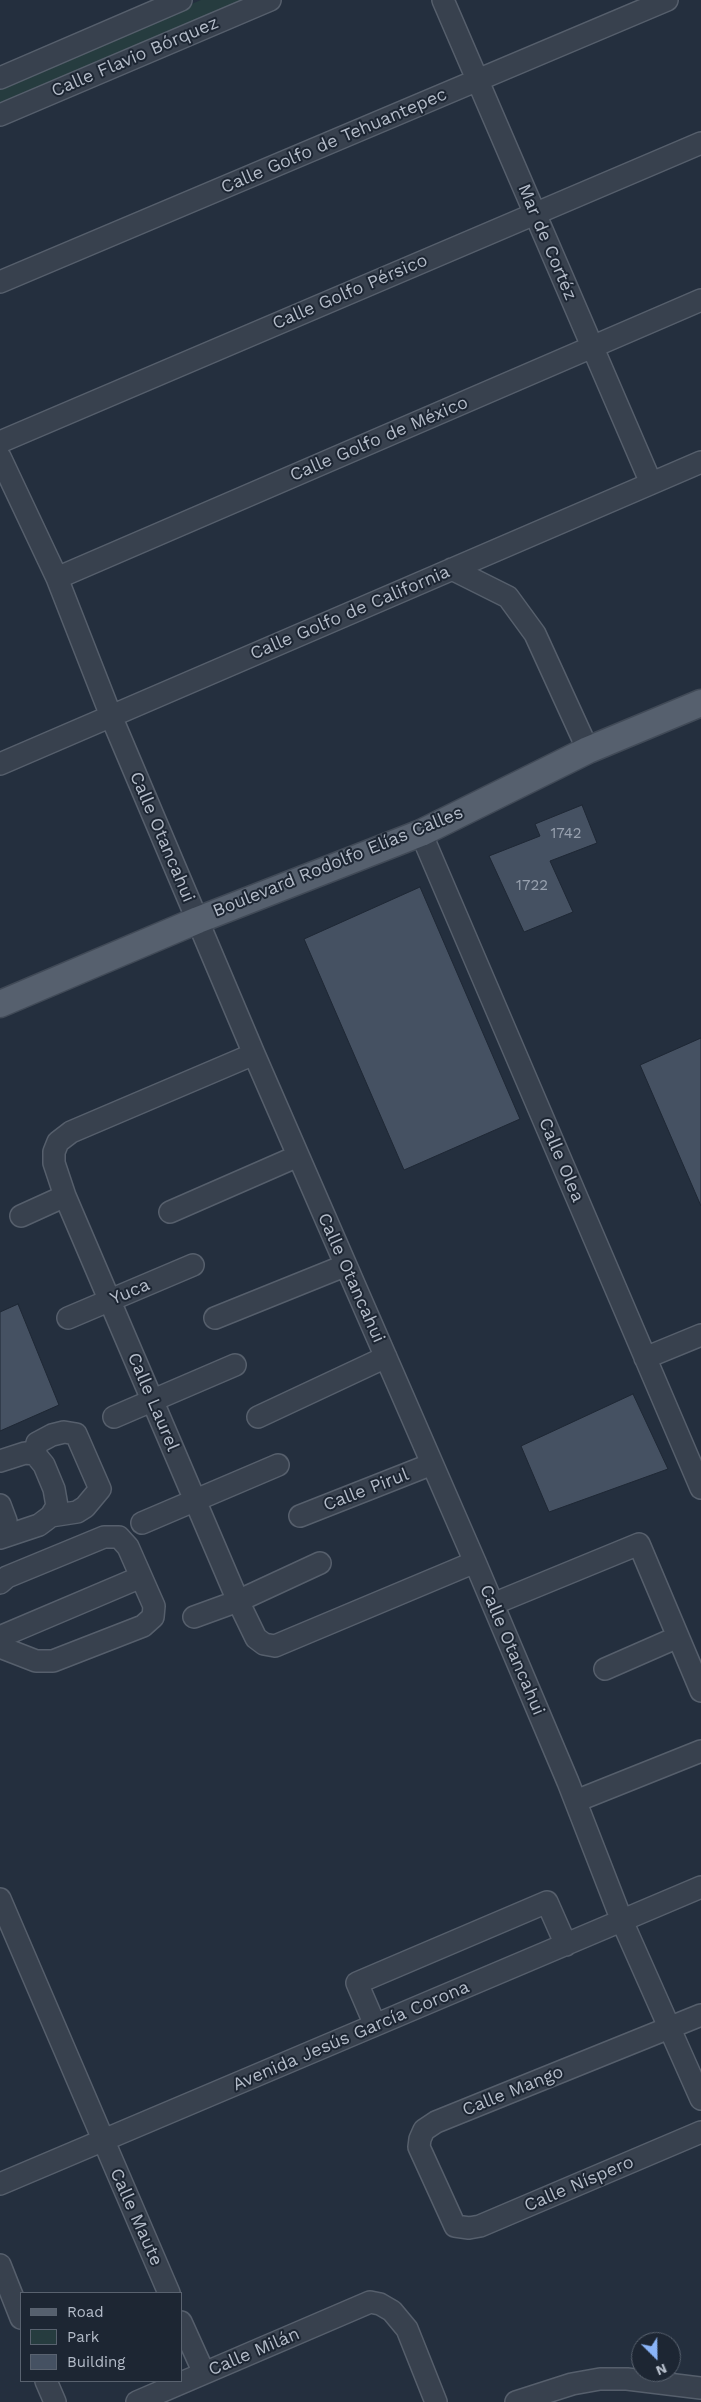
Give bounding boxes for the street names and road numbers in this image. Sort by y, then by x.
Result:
street label: Calle Flavio Bórquez [48,12,222,102]
street label: Calle Golfo de Tehuantepec [218,84,450,198]
street label: Mar de Cortéz [513,181,581,303]
street label: Calle Golfo Pérsico [269,250,431,334]
street label: Calle Golfo de México [287,392,471,486]
street label: Calle Golfo de California [247,561,453,665]
street label: Calle Otancahui [125,768,199,906]
street label: Boulevard Rodolfo Elías Calles [210,802,466,922]
street label: Calle Olea [534,1115,588,1205]
street label: Calle Otancahui [313,1210,389,1346]
street label: Yuca [107,1274,153,1310]
street label: Calle Laurel [123,1349,183,1455]
street label: Calle Pirul [320,1464,412,1516]
street label: Calle Otancahui [475,1581,549,1719]
street label: Avenida Jesús García Corona [229,1976,473,2096]
street label: Calle Mango [459,2061,567,2121]
street label: Calle Níspero [521,2151,637,2217]
street label: Calle Maute [105,2165,167,2269]
street label: Calle Milán [205,2323,303,2381]

